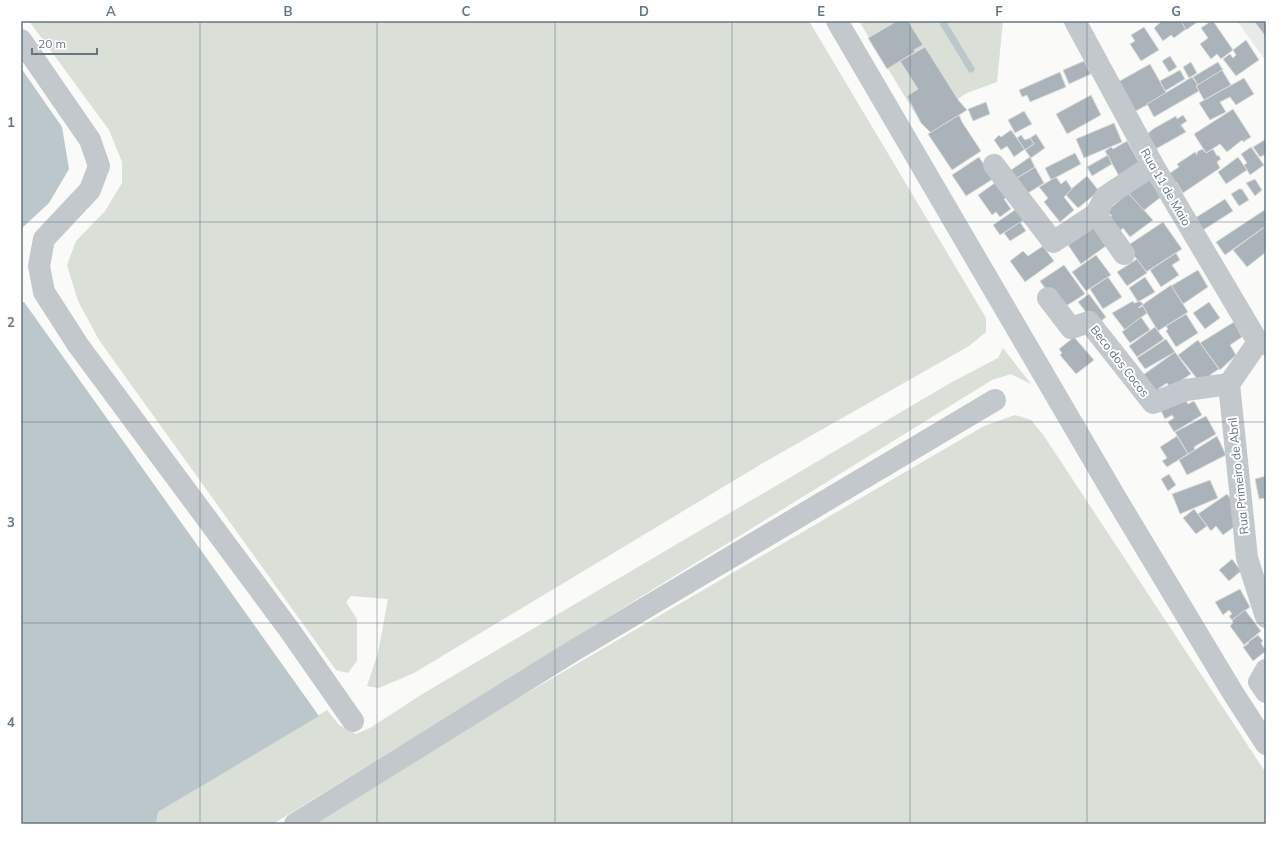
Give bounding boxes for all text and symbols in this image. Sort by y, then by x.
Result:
text: A [106,3,116,19]
text: B [284,3,293,19]
text: C [462,3,471,19]
text: D [639,3,649,19]
text: E [817,3,825,19]
text: F [995,3,1003,19]
text: G [1171,3,1181,19]
scale bar [32,30,97,56]
text: 20 m [38,36,66,51]
text: 1 [7,114,15,130]
street label: Rua 11 de Maio [1138,146,1194,229]
text: 2 [7,314,15,330]
street label: Beco dos Cocos [1087,322,1153,400]
street label: Rua Primeiro de Abril [1224,417,1252,535]
text: 3 [7,514,15,530]
text: 4 [7,714,15,730]

